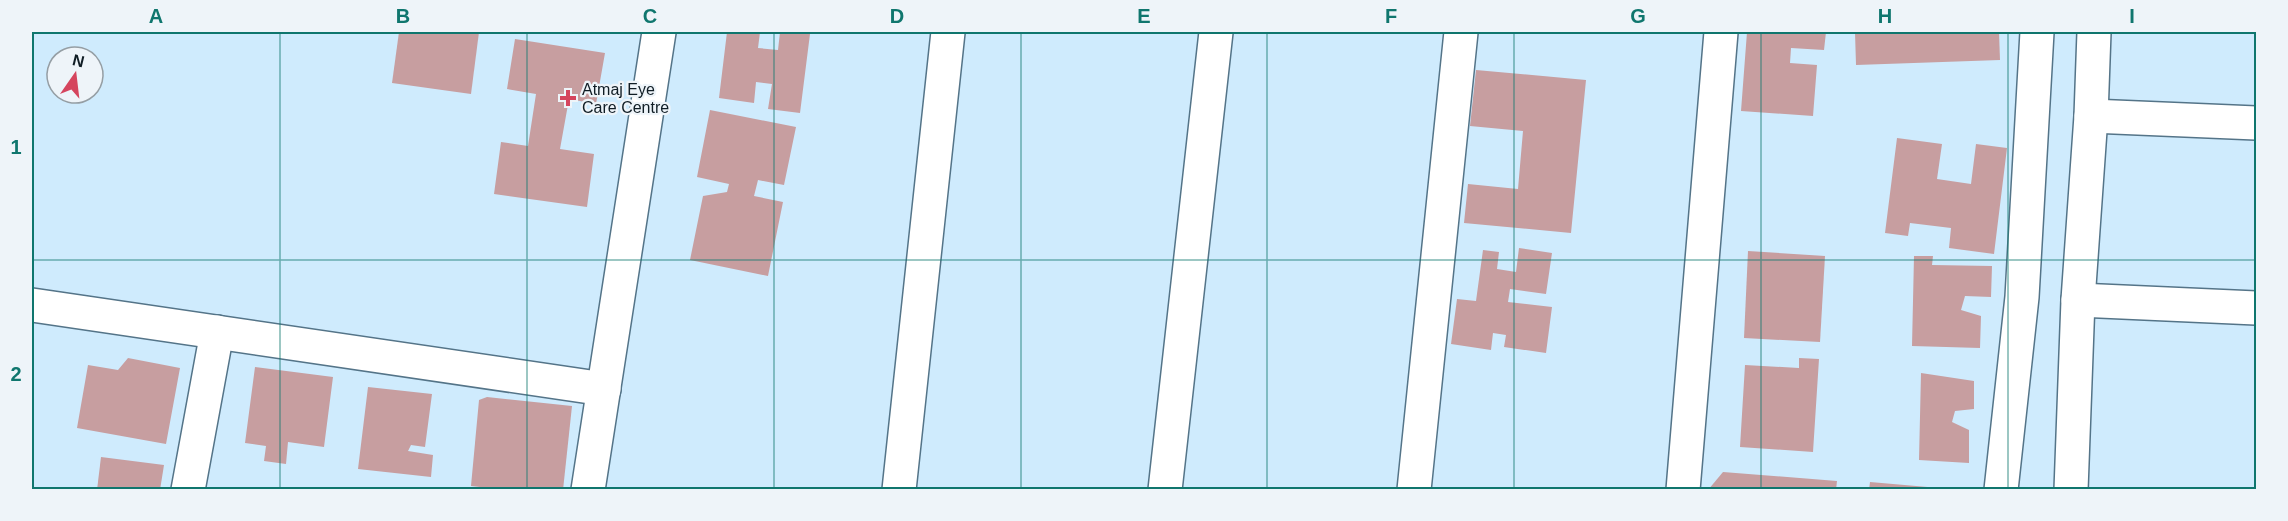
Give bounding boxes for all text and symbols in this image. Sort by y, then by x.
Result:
text: A [149,5,163,27]
text: B [396,5,410,27]
text: C [643,5,657,27]
text: D [890,5,904,27]
text: E [1137,5,1151,27]
text: F [1385,5,1397,27]
text: G [1630,5,1646,27]
text: H [1878,5,1892,27]
text: I [2129,5,2135,27]
north arrow [45,45,105,105]
text: N [71,51,86,71]
place label: Atmaj Eye Care Centre [582,81,669,116]
marker: Atmaj Eye Care Centre [559,89,577,107]
text: 1 [10,136,22,158]
text: 2 [10,363,22,385]

